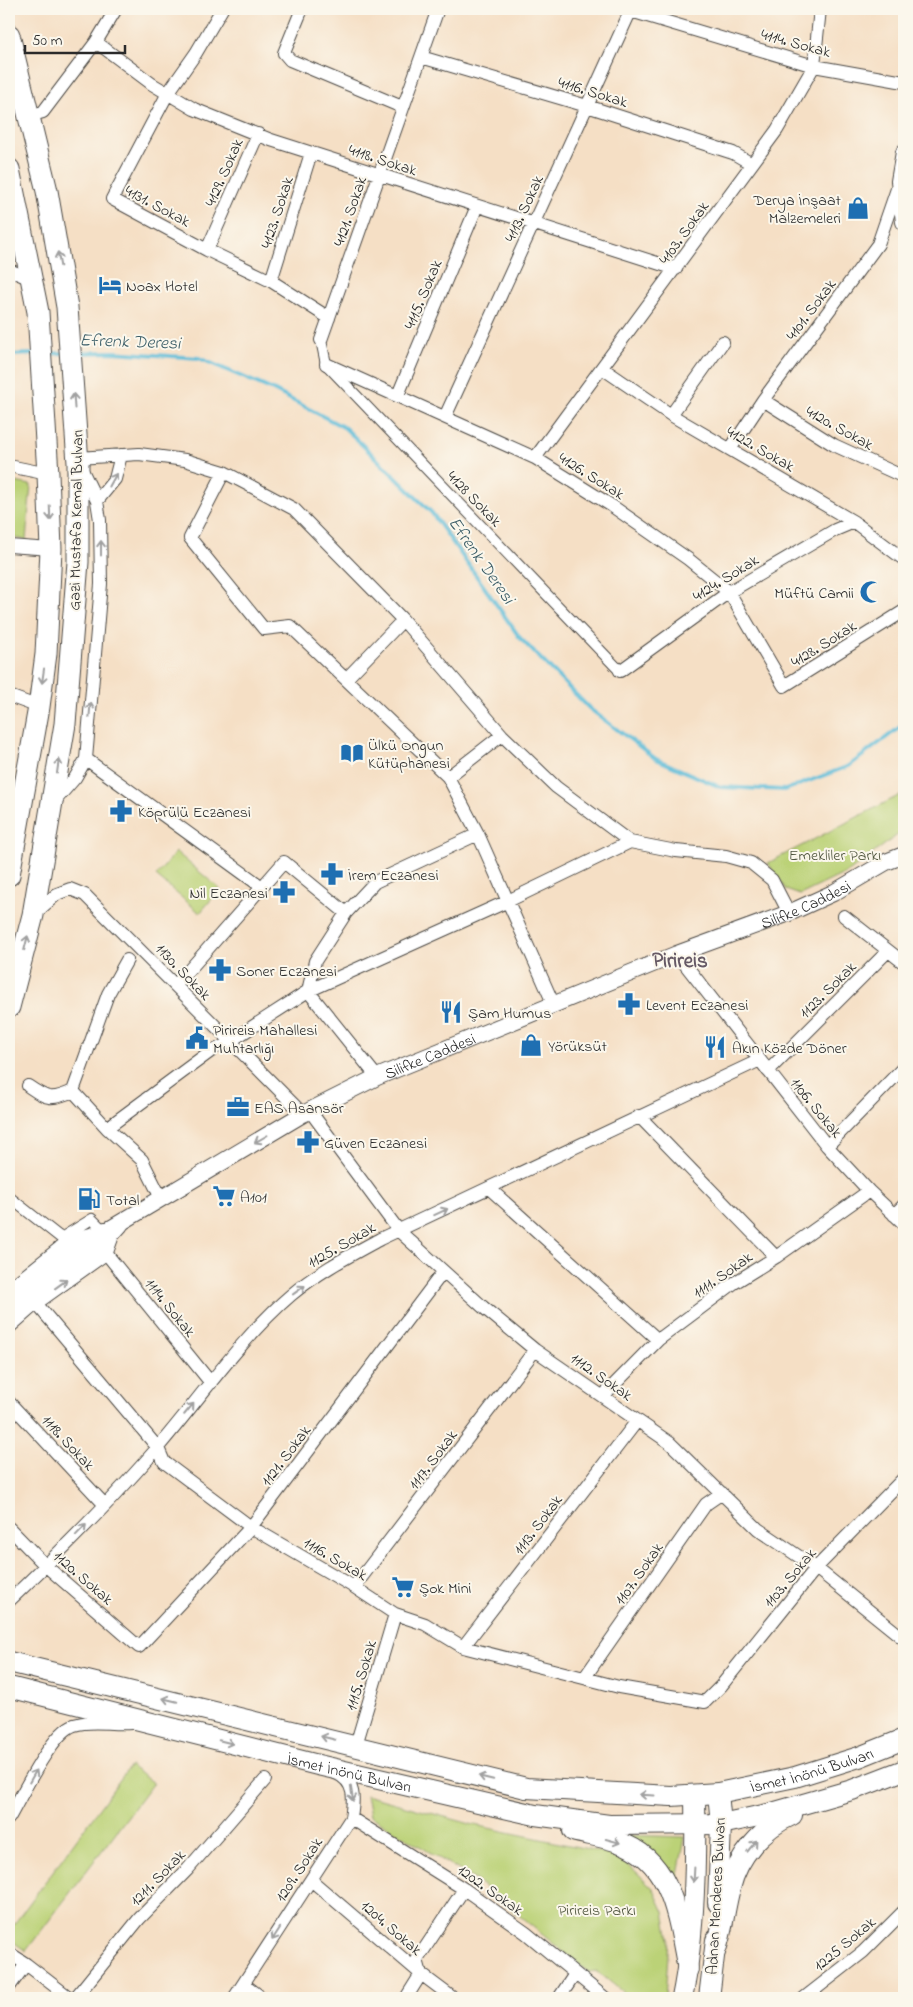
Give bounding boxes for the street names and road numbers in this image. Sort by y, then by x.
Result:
street label: 4114. Sokak [758,23,834,65]
street label: 4116. Sokak [555,71,631,115]
street label: 4129. Sokak [199,134,251,211]
street label: 4118. Sokak [345,139,421,184]
street label: 4113. Sokak [499,171,551,246]
street label: 4121. Sokak [328,172,374,250]
street label: 4123. Sokak [255,173,301,252]
street label: 4131. Sokak [120,179,195,235]
street label: 4103. Sokak [653,196,716,270]
street label: 4115. Sokak [398,255,450,334]
street label: 4101. Sokak [780,274,843,346]
street label: 4120. Sokak [801,400,878,458]
street label: 4122. Sokak [721,420,800,480]
street label: Gazi Mustafa Kemal Bulvarı [63,429,91,611]
street label: 4126. Sokak [553,447,630,507]
street label: 4128 Sokak [440,466,507,534]
street label: 4124. Sokak [688,548,765,609]
street label: 4128. Sokak [786,614,862,674]
street label: Silifke Caddesi [758,875,856,936]
street label: 1130. Sokak [149,938,217,1007]
street label: 1123. Sokak [794,956,863,1025]
street label: Silifke Caddesi [381,1028,480,1087]
street label: 1106. Sokak [783,1073,848,1145]
street label: 1125. Sokak [303,1216,381,1275]
street label: 1111. Sokak [688,1246,759,1305]
street label: 1114. Sokak [138,1274,201,1344]
street label: 1112. Sokak [565,1347,638,1408]
street label: 1118. Sokak [35,1410,101,1478]
street label: 1121. Sokak [256,1420,318,1492]
street label: 1117. Sokak [403,1424,465,1495]
street label: 1113. Sokak [508,1489,570,1560]
street label: 1116. Sokak [299,1532,372,1588]
street label: 1107. Sokak [609,1537,671,1610]
street label: 1103. Sokak [758,1542,823,1613]
street label: 1120. Sokak [47,1545,119,1612]
street label: 1115. Sokak [340,1636,384,1714]
street label: İsmet İnönü Bulvarı [748,1742,878,1800]
street label: İsmet İnönü Bulvarı [284,1748,414,1800]
street label: Adnan Menderes Bulvarı [701,1817,733,1975]
street label: 1209. Sokak [270,1832,330,1907]
street label: 1211. Sokak [125,1844,193,1912]
street label: 1202. Sokak [452,1859,529,1923]
street label: 1204. Sokak [355,1895,427,1963]
street label: 1225 Sokak [809,1911,882,1978]

